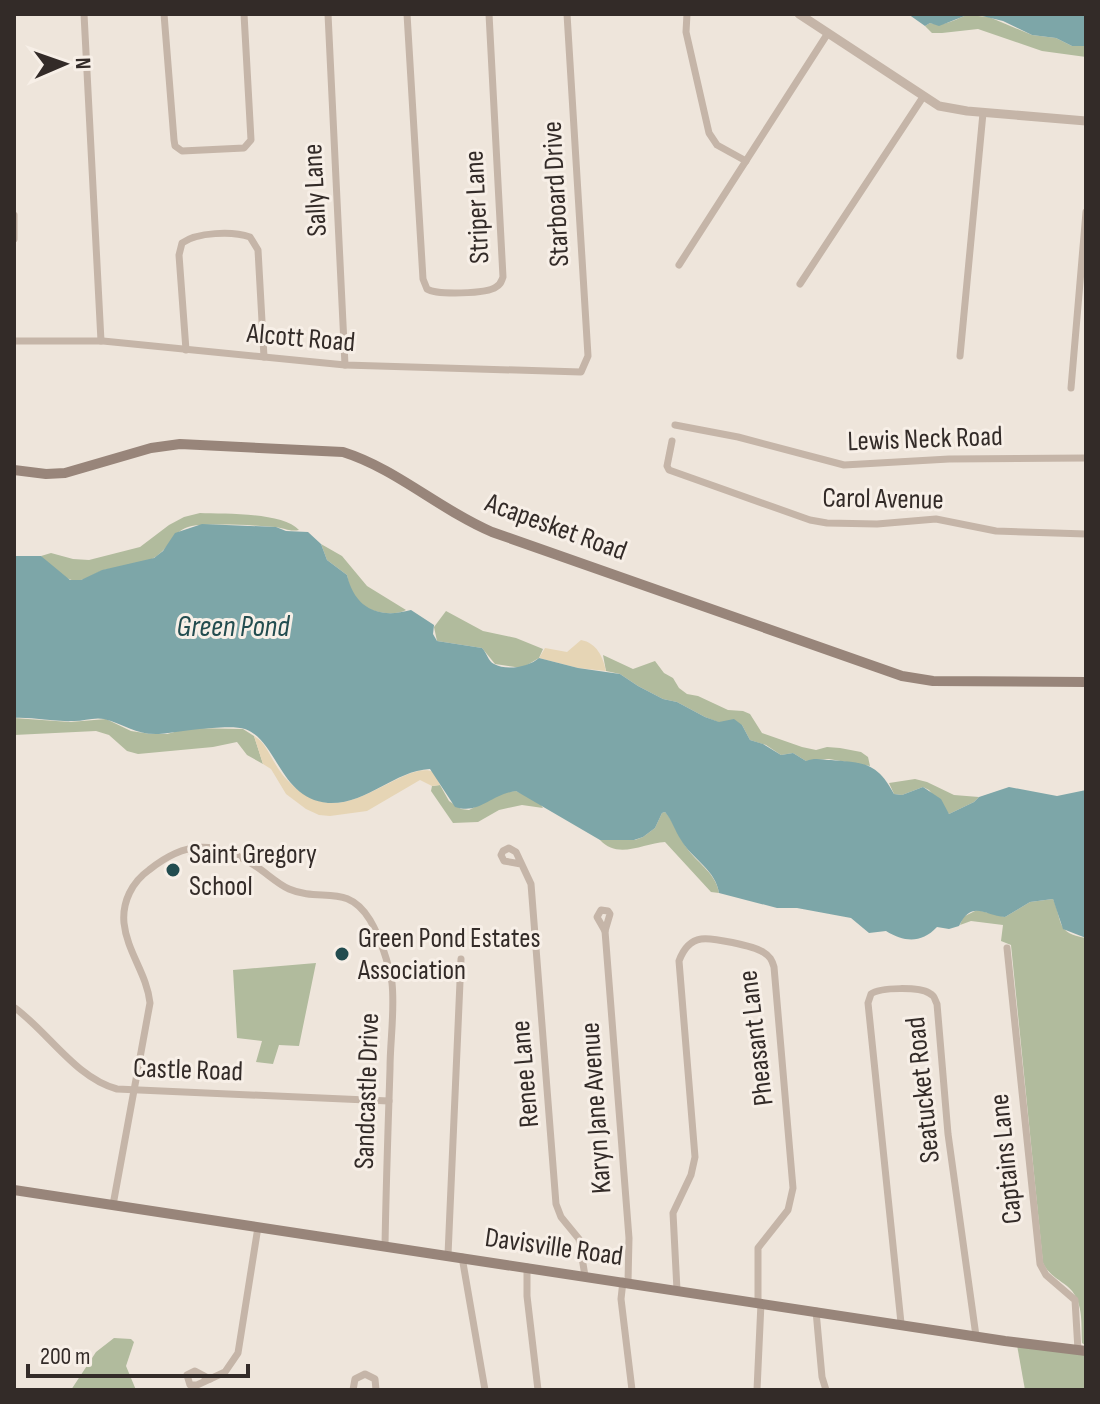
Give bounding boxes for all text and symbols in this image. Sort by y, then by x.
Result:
north arrow [24,24,104,104]
text: N [69,57,96,70]
street label: Starboard Drive [536,120,576,268]
street label: Sally Lane [296,143,334,237]
street label: Striper Lane [458,149,496,265]
street label: Alcott Road [245,317,356,359]
street label: Lewis Neck Road [847,420,1003,458]
street label: Carol Avenue [822,481,944,517]
street label: Acapesket Road [480,486,631,568]
water label: Green Pond [177,609,290,645]
place label: Saint Gregory School [189,838,317,903]
marker: Saint Gregory School [164,861,182,879]
place label: Green Pond Estates Association [357,922,541,987]
marker: Green Pond Estates Association [333,945,351,963]
street label: Pheasant Lane [731,968,781,1108]
street label: Sandcastle Drive [348,1012,386,1170]
street label: Seatucket Road [899,1015,947,1165]
street label: Renee Lane [504,1019,546,1129]
street label: Karyn Jane Avenue [574,1021,618,1195]
street label: Castle Road [132,1052,244,1088]
street label: Captains Lane [983,1092,1029,1226]
street label: Davisville Road [483,1221,625,1273]
scale bar [28,1328,248,1378]
text: 200 m [40,1342,91,1371]

